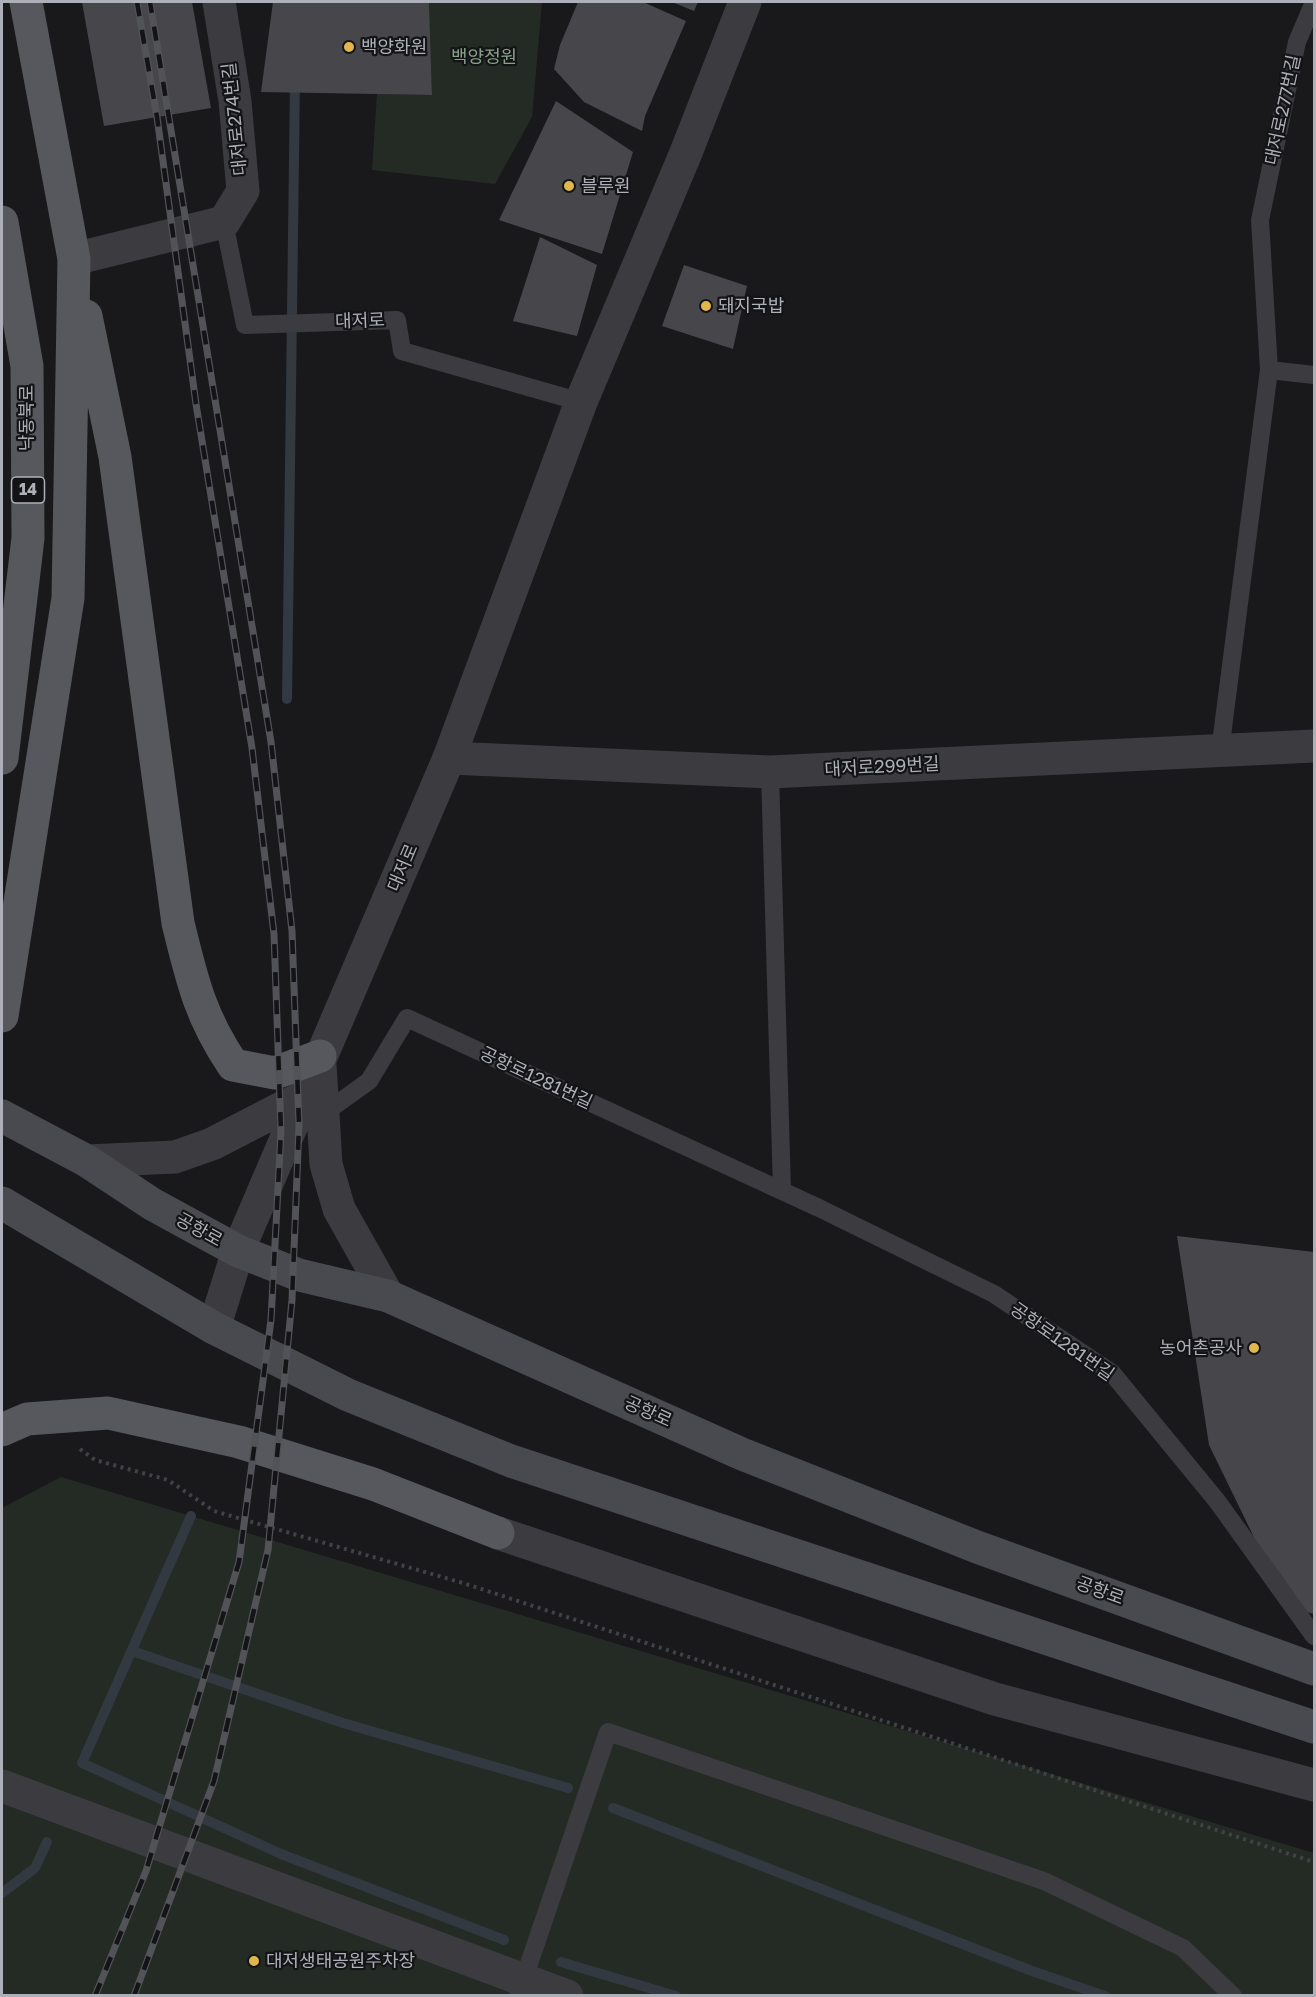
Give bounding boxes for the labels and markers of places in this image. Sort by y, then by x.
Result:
place label: 백양화원 [361,36,427,58]
marker: 백양화원 [342,40,356,54]
place label: 블루원 [581,175,631,197]
marker: 블루원 [562,179,576,193]
place label: 돼지국밥 [718,295,784,317]
marker: 돼지국밥 [699,299,713,313]
place label: 농어촌공사 [1159,1337,1242,1359]
marker: 농어촌공사 [1247,1341,1261,1355]
place label: 대저생태공원주차장 [266,1950,415,1972]
marker: 대저생태공원주차장 [247,1954,261,1968]

